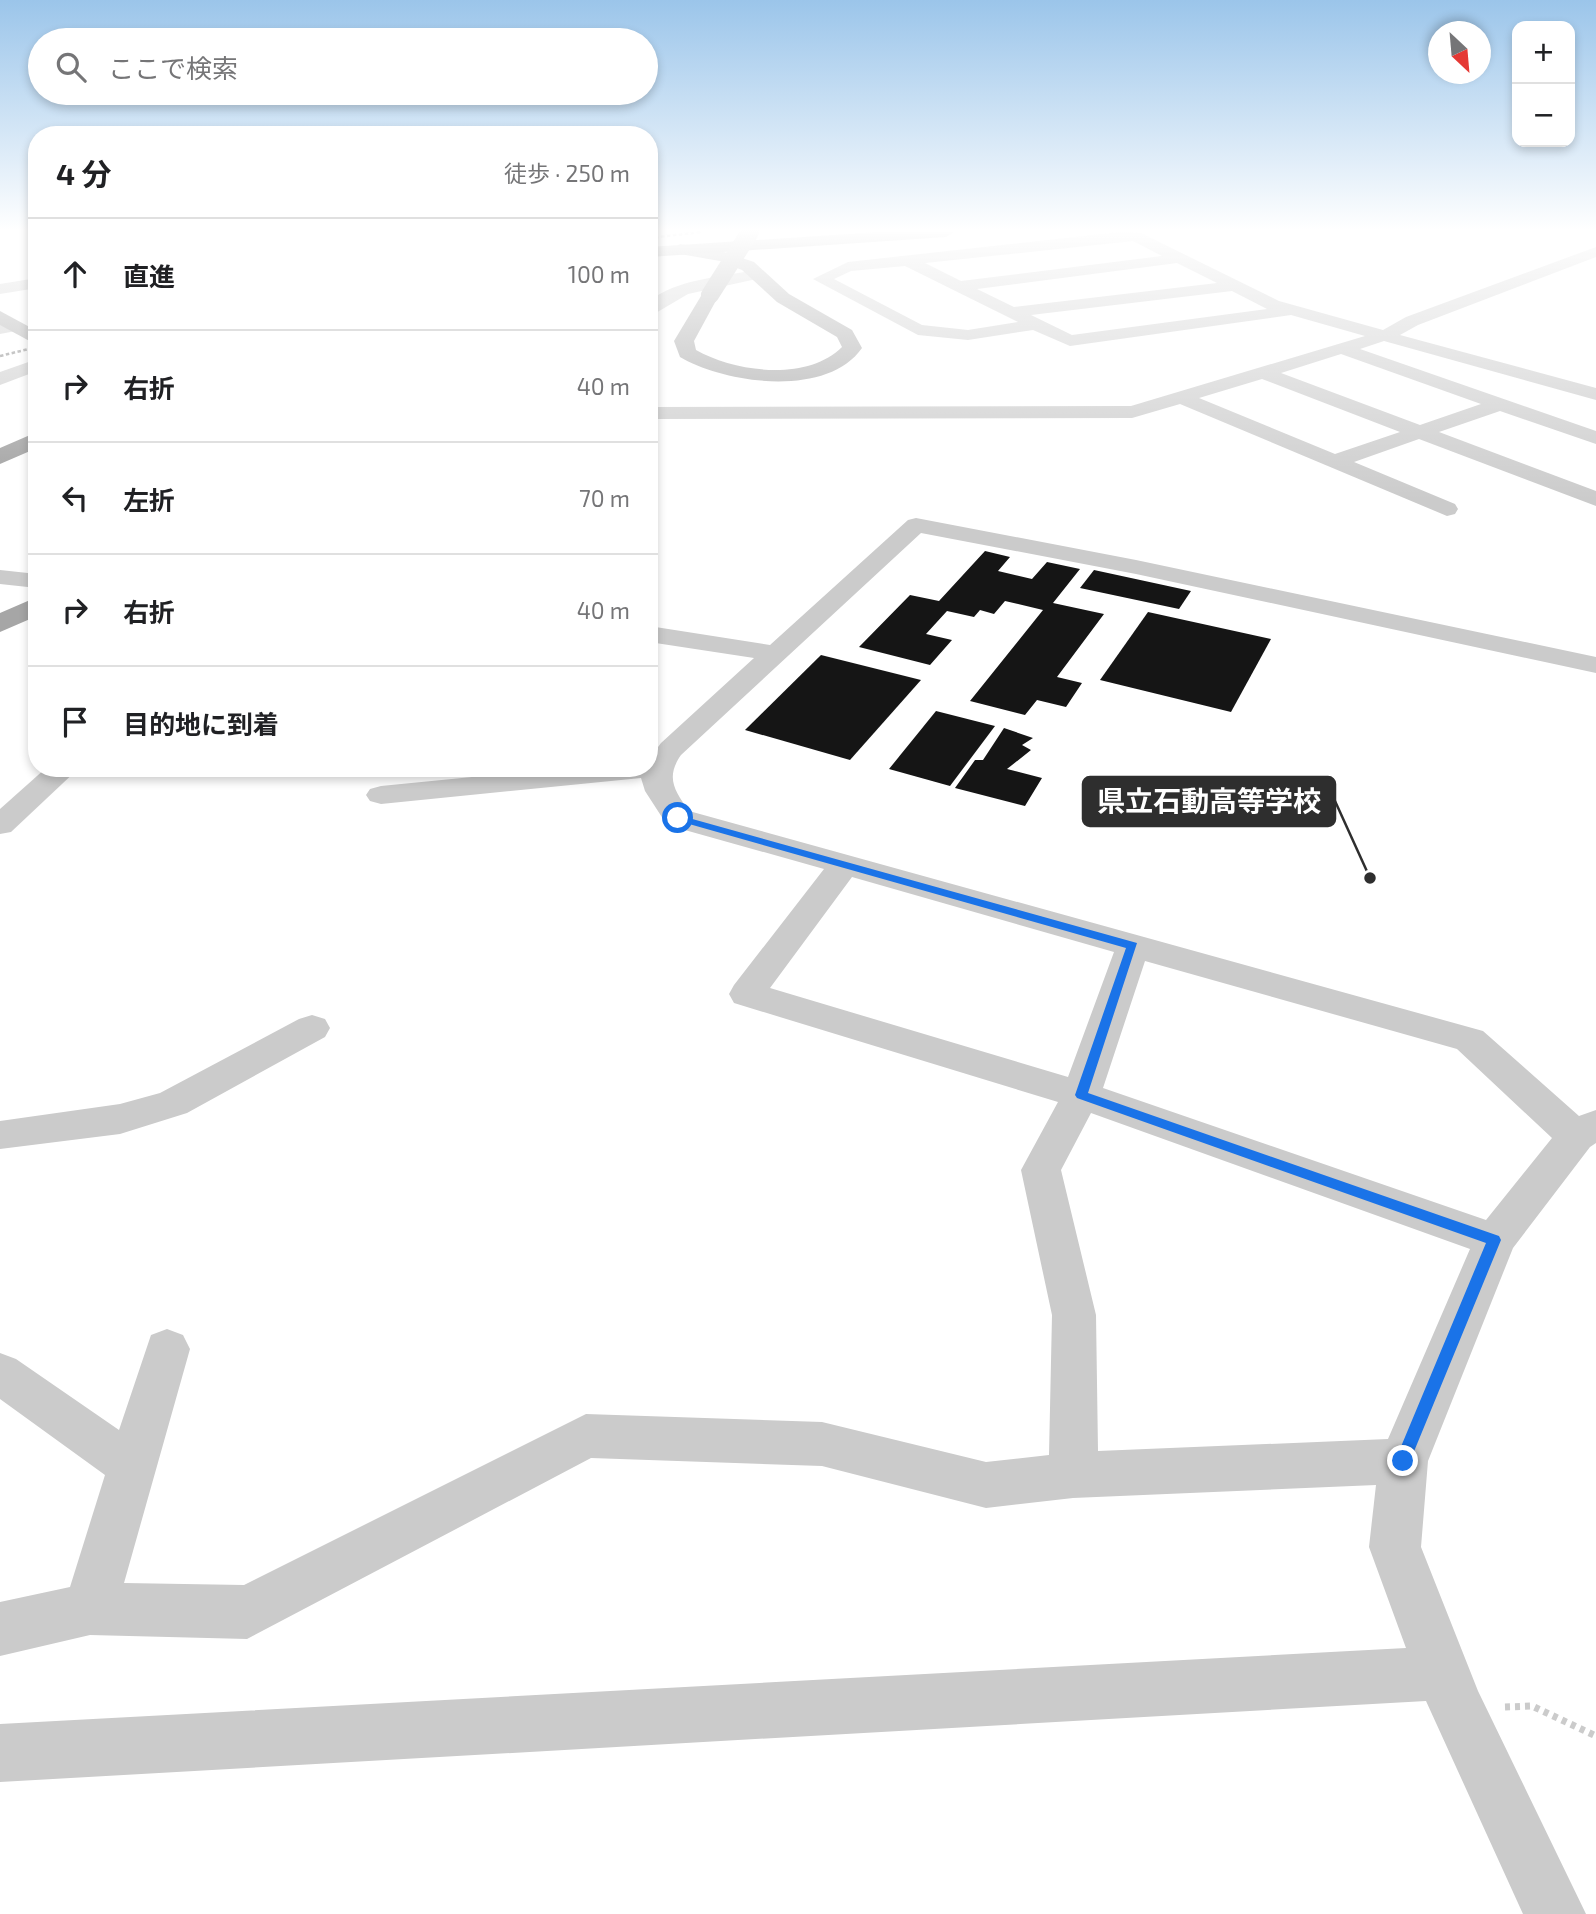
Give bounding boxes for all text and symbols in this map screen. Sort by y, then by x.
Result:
north arrow [1428,21,1491,84]
map controls [1512,21,1575,147]
button: + [1512,21,1575,84]
search box [28,28,658,105]
icon: search [52,48,90,86]
text: ここで検索 [108,52,238,83]
button: − [1512,84,1575,147]
text: 4 分 [56,155,112,191]
text: 徒歩 · 250 m [504,159,630,187]
icon: ahead [56,255,94,293]
text: 直進 [123,260,175,291]
text: 100 m [568,260,630,288]
icon: right [56,367,94,405]
text: 右折 [123,372,175,403]
text: 40 m [577,372,630,400]
icon: left [56,479,94,517]
text: 左折 [123,484,175,515]
text: 70 m [579,484,630,512]
icon: right [56,591,94,629]
text: 右折 [123,596,175,627]
text: 40 m [577,596,630,624]
icon: arrive [56,703,94,741]
text: 目的地に到着 [123,708,279,739]
callout: 県立石動高等学校 [1083,777,1335,826]
text: 県立石動高等学校 [1097,783,1321,817]
route start [662,802,693,833]
route end [1387,1445,1418,1476]

